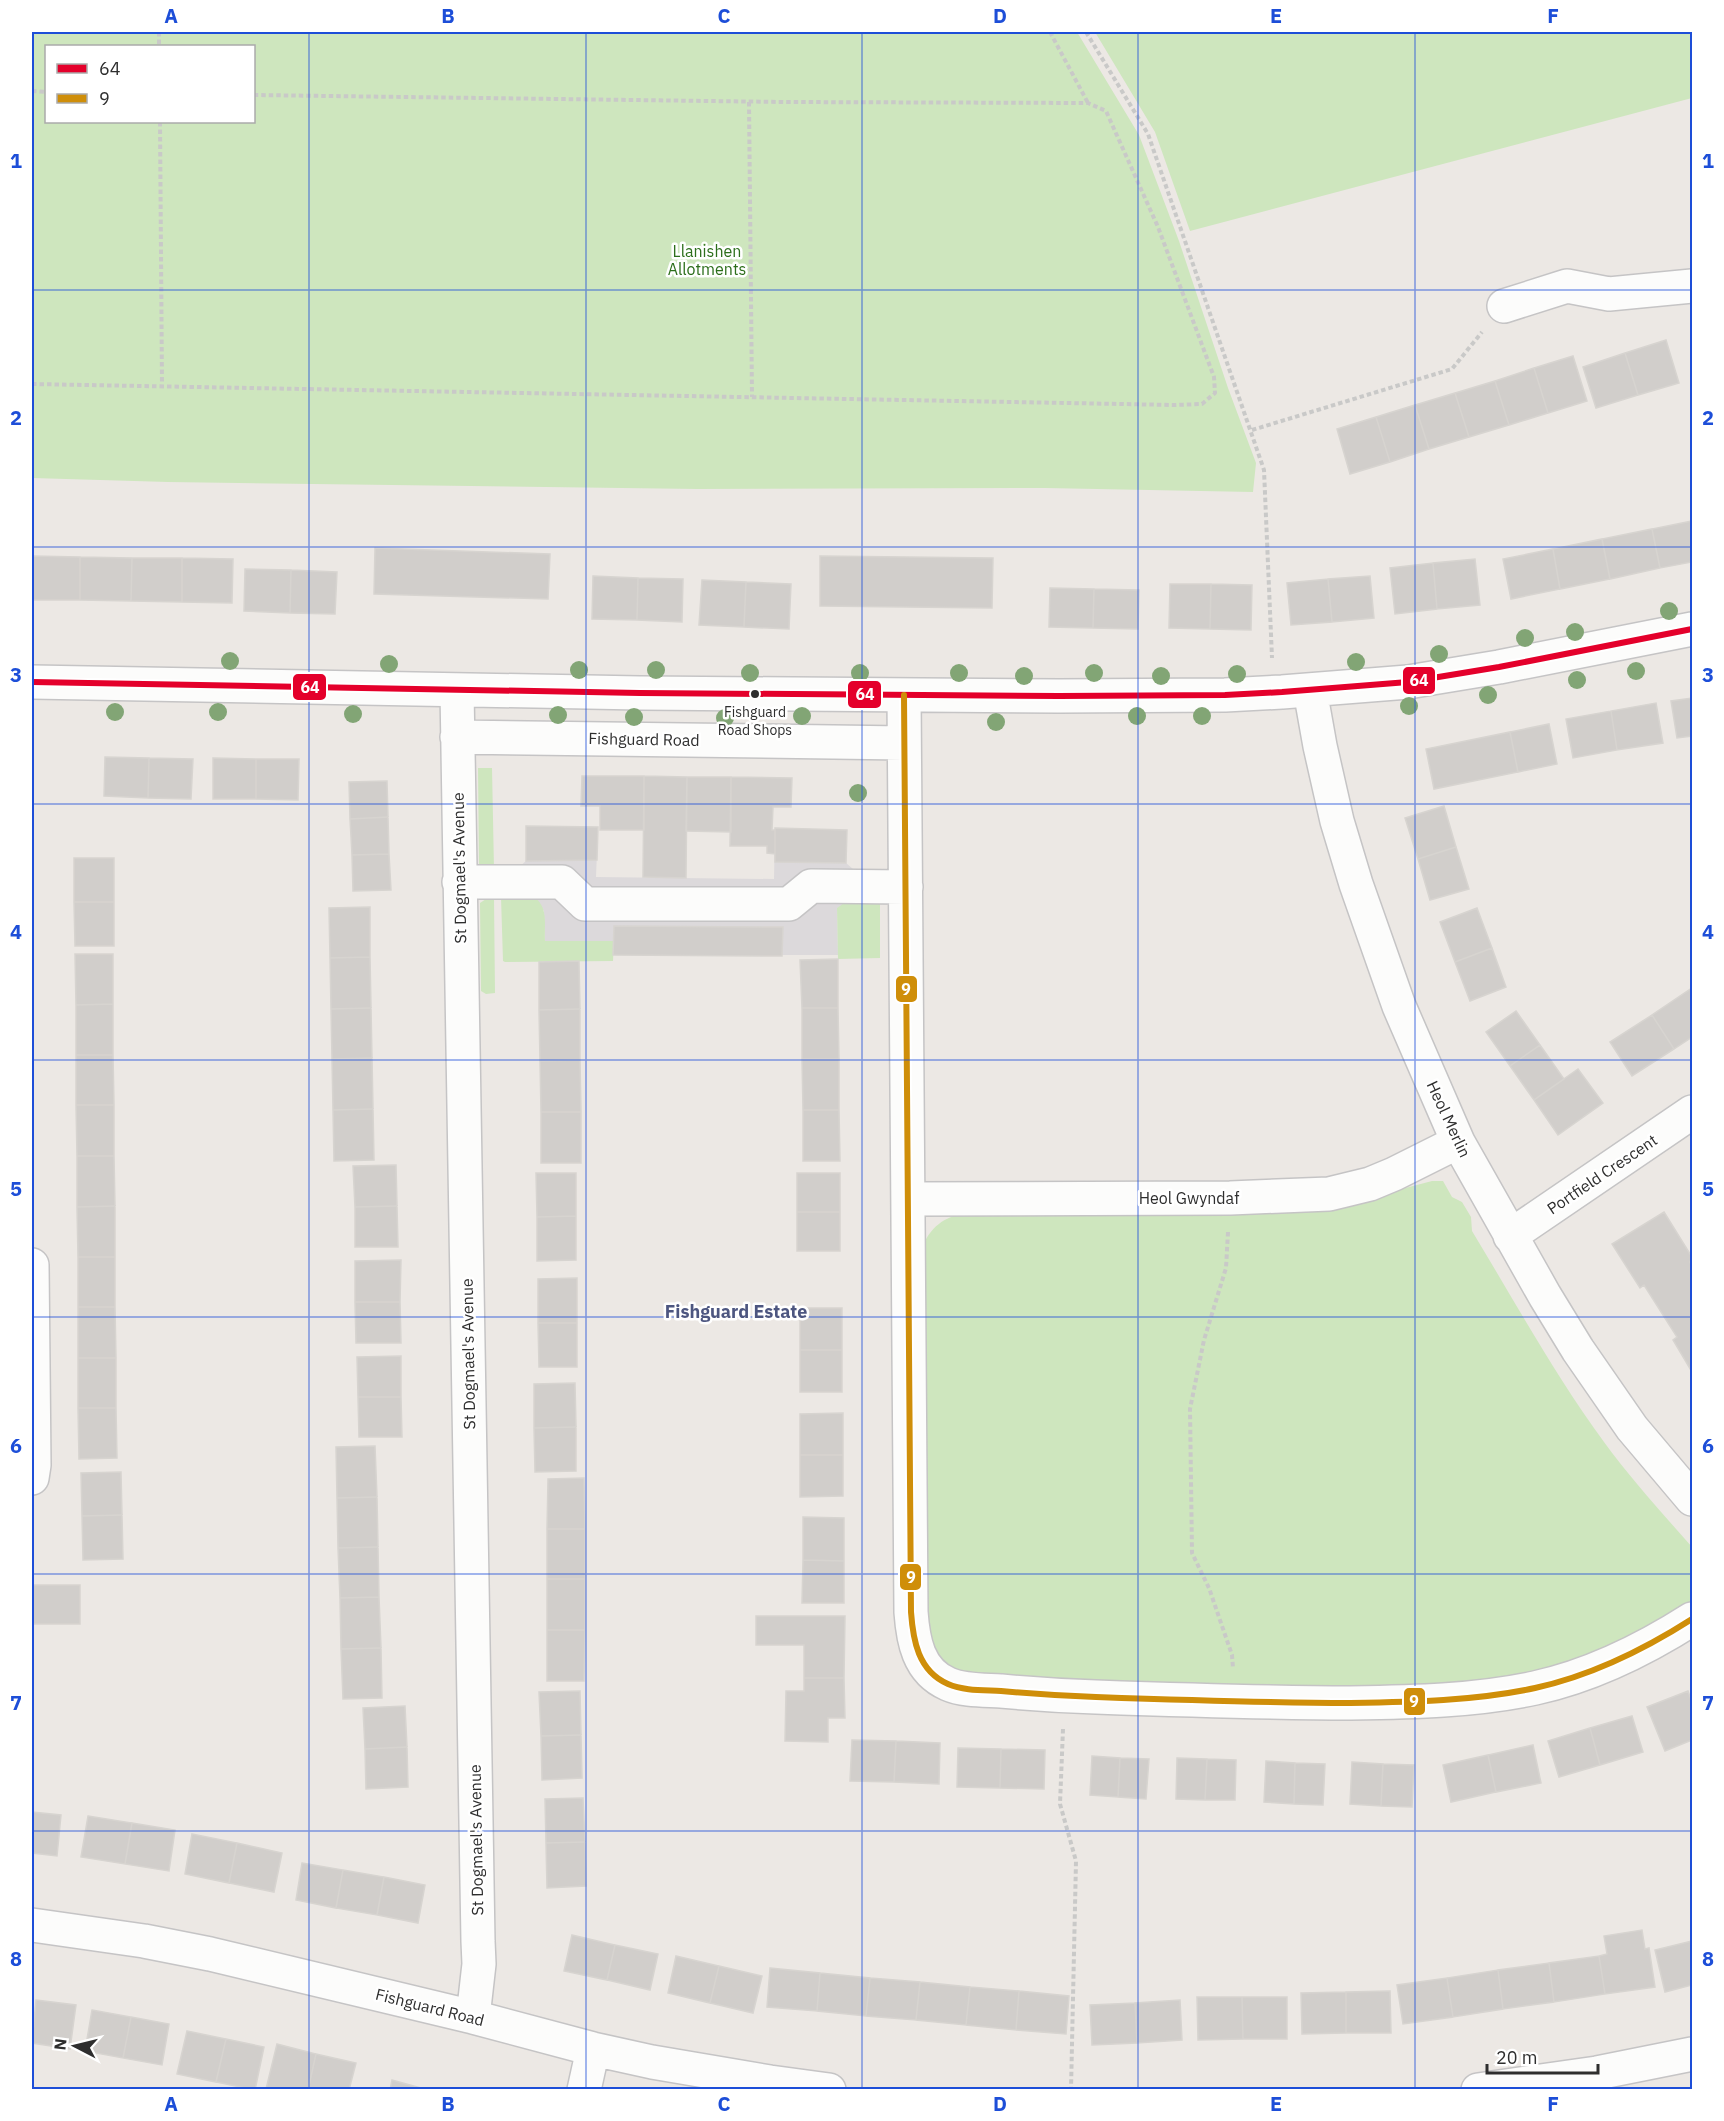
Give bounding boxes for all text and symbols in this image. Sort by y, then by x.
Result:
text: A [164,2,178,29]
text: B [441,2,455,29]
text: C [717,2,731,29]
text: D [993,2,1007,29]
text: E [1270,2,1282,29]
text: F [1547,2,1559,29]
legend [45,45,255,123]
text: 64 [99,57,121,80]
text: 9 [99,87,110,110]
text: 1 [10,147,22,174]
text: 1 [1702,147,1714,174]
park label: Llanishen Allotments [668,241,746,279]
text: 2 [10,404,22,431]
text: 2 [1702,404,1714,431]
text: 3 [10,661,22,688]
text: 3 [1702,661,1714,688]
line badge: 64 [1402,666,1436,695]
text: 64 [1409,670,1429,690]
line badge: 64 [292,673,327,701]
text: 64 [300,677,320,697]
line badge: 64 [847,680,882,709]
text: 64 [855,684,875,704]
marker: Fishguard Road Shops [749,688,761,700]
place label: Fishguard Road Shops [718,703,792,739]
street label: Fishguard Road [588,728,700,750]
street label: St Dogmael's Avenue [448,792,470,944]
text: 4 [10,918,22,945]
text: 4 [1702,918,1714,945]
line badge: 9 [895,975,918,1003]
text: 9 [901,979,911,999]
street label: Heol Merlin [1423,1077,1475,1161]
street label: Portfield Crescent [1543,1130,1661,1218]
text: 5 [10,1175,22,1202]
text: 5 [1702,1175,1714,1202]
street label: Heol Gwyndaf [1139,1188,1239,1208]
street label: St Dogmael's Avenue [457,1278,479,1430]
district label: Fishguard Estate [665,1300,807,1323]
text: 6 [10,1432,22,1459]
text: 6 [1702,1432,1714,1459]
line badge: 9 [899,1563,922,1591]
text: 9 [906,1567,916,1587]
line badge: 9 [1403,1687,1426,1716]
text: 7 [10,1689,22,1716]
text: 7 [1702,1689,1714,1716]
text: 9 [1409,1691,1419,1711]
street label: St Dogmael's Avenue [465,1764,487,1916]
text: 8 [10,1945,22,1972]
text: 8 [1702,1945,1714,1972]
street label: Fishguard Road [374,1984,486,2030]
north arrow [45,2016,105,2076]
text: N [49,2037,71,2051]
scale bar [1487,2037,1598,2075]
text: 20 m [1496,2046,1538,2069]
text: A [164,2090,178,2117]
text: B [441,2090,455,2117]
text: C [717,2090,731,2117]
text: D [993,2090,1007,2117]
text: E [1270,2090,1282,2117]
text: F [1547,2090,1559,2117]

